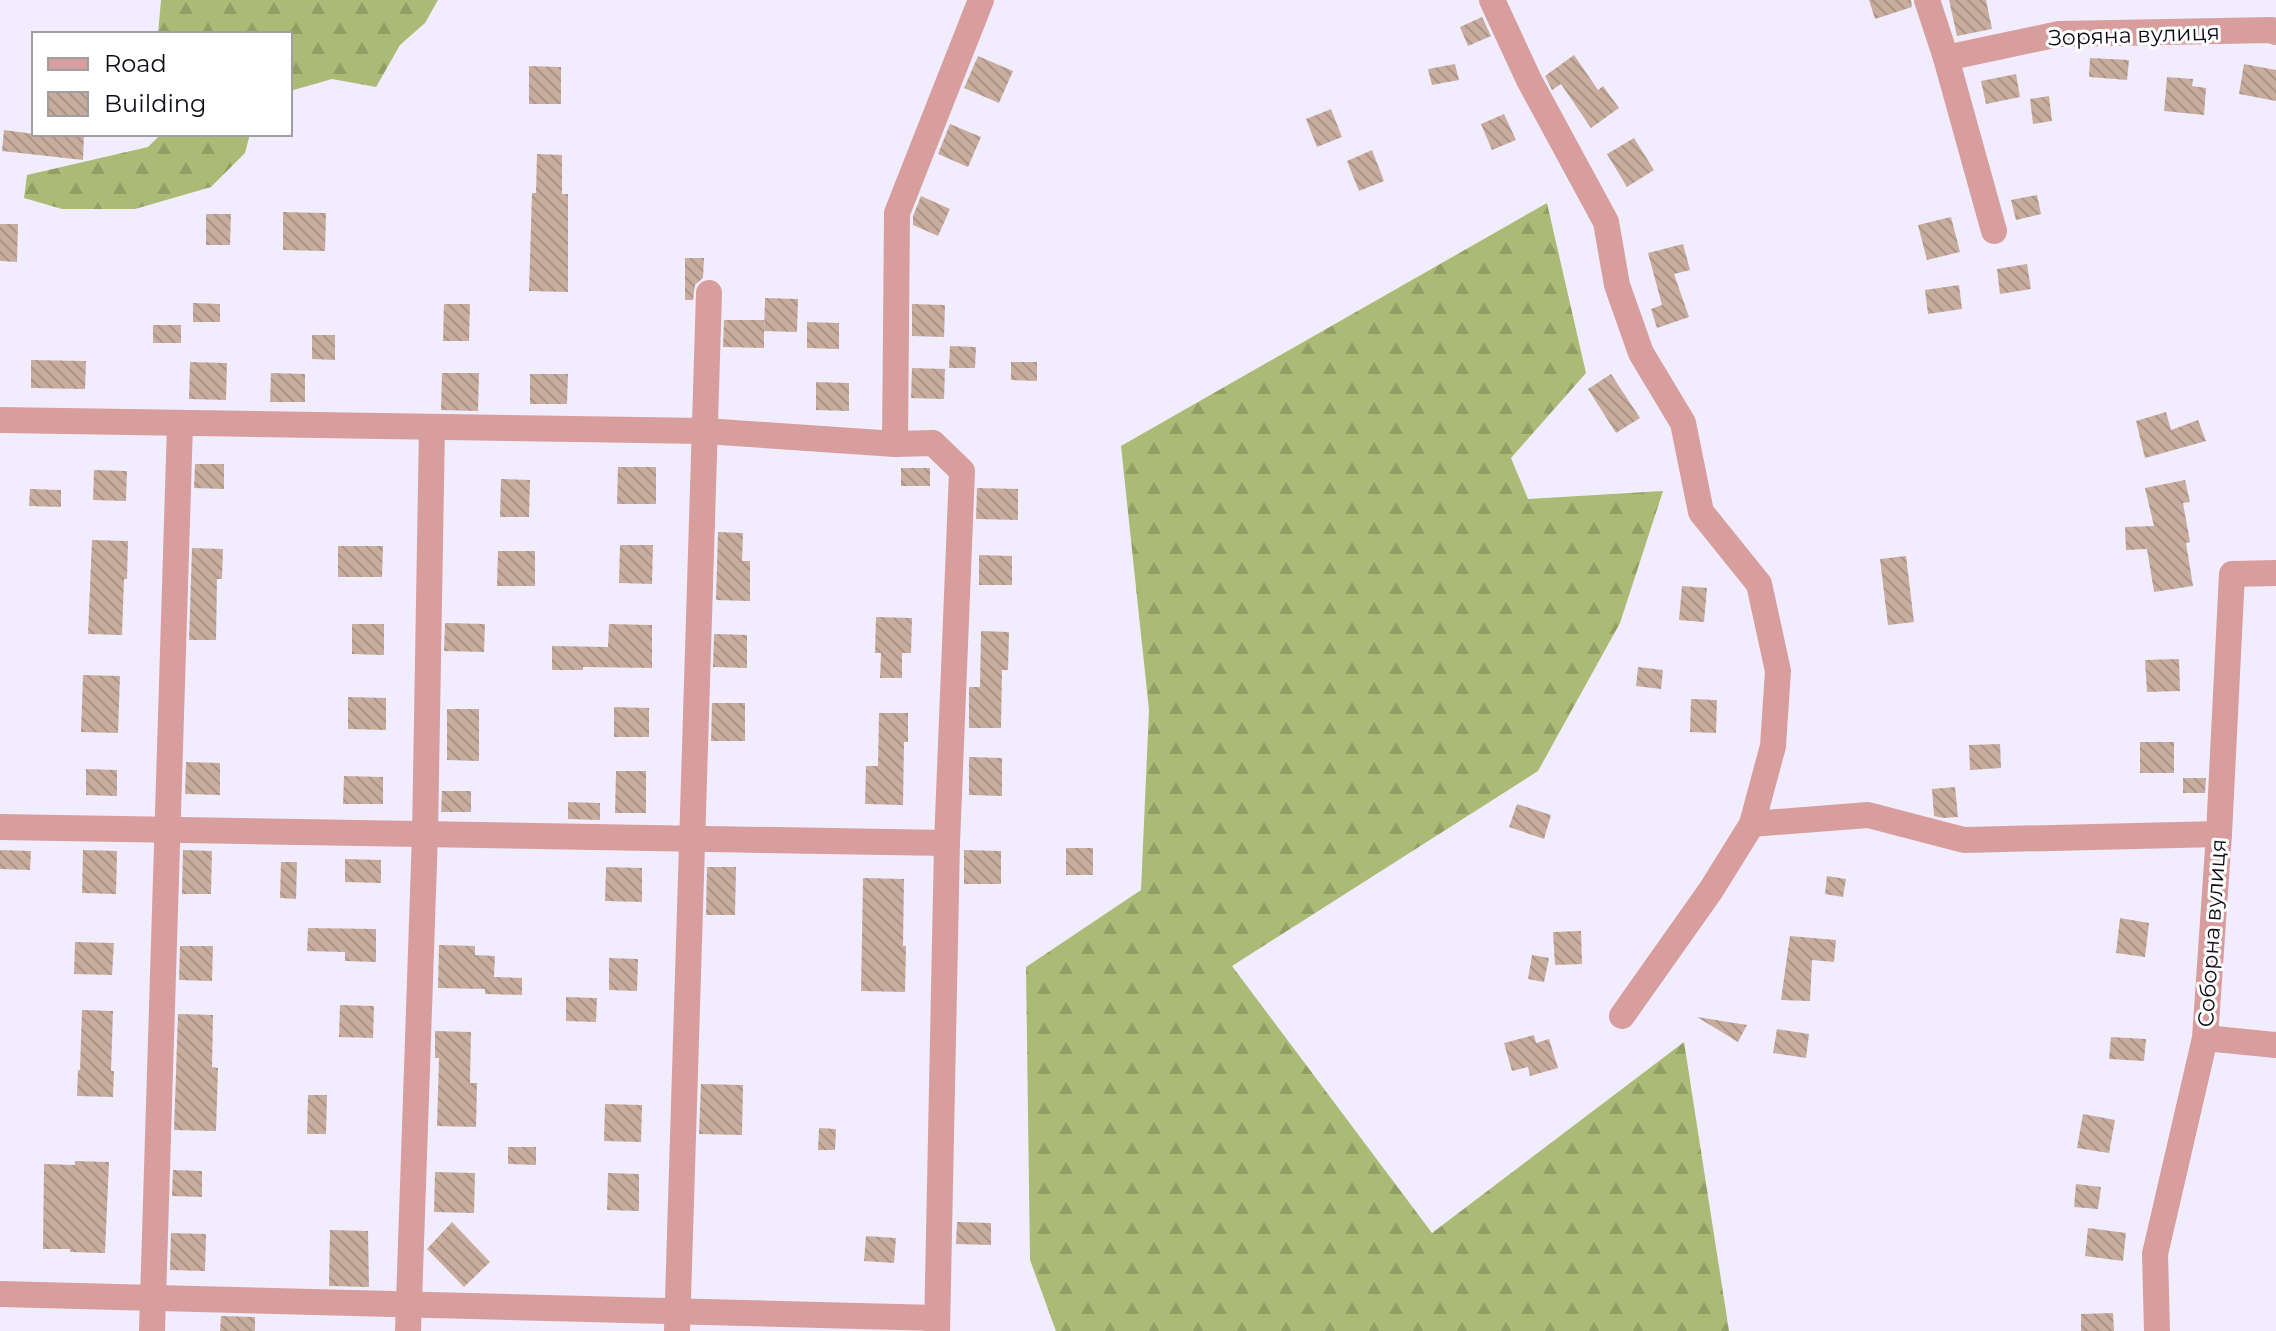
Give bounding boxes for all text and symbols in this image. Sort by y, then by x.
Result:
street label: Зоряна вулиця [2048,19,2220,51]
legend [32,32,292,136]
text: Road [104,49,167,78]
text: Building [104,89,207,118]
street label: Соборна вулиця [2192,838,2232,1028]

